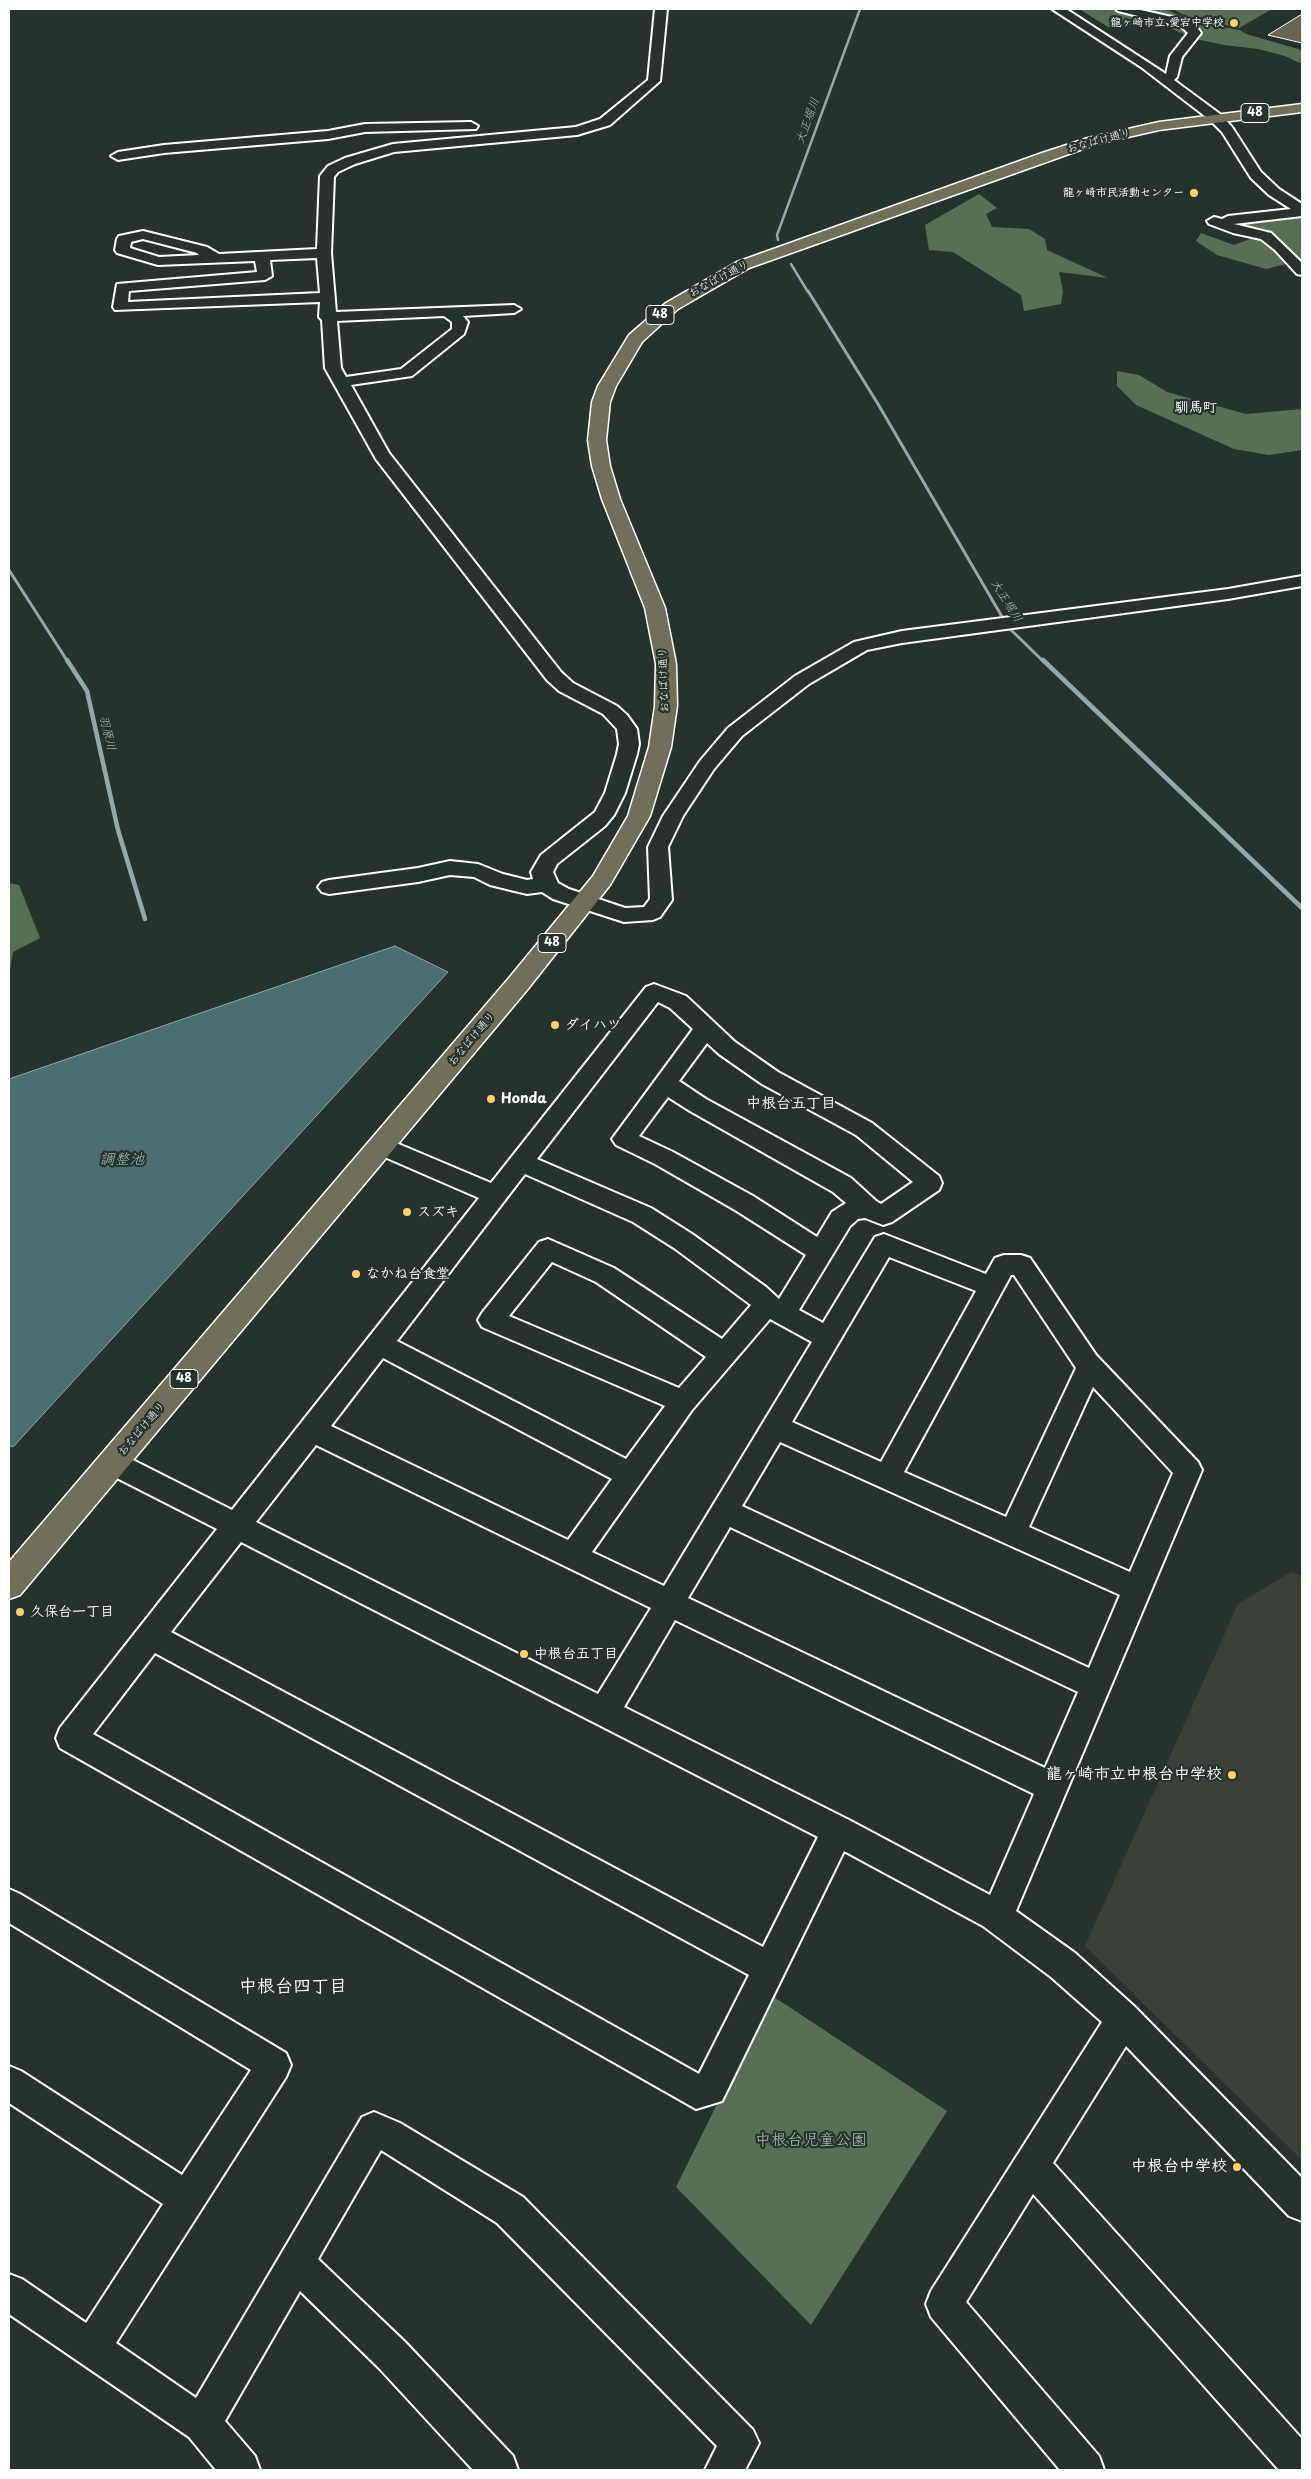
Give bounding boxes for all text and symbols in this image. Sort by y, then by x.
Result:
place label: 龍ヶ崎市立 愛宕中学校 [1110,16,1224,30]
marker: 龍ヶ崎市立 愛宕中学校 [1228,17,1240,29]
water label: 大正堀川 [793,96,823,146]
road number: 48 [1241,104,1269,122]
street label: おなばけ通り [1065,126,1133,156]
place label: 龍ヶ崎市民活動センター [1063,186,1184,200]
marker: 龍ヶ崎市民活動センター [1188,187,1200,199]
street label: おなばけ通り [687,258,751,300]
road number: 48 [646,306,674,324]
district label: 馴馬町 [1175,400,1217,416]
water label: 大正堀川 [987,577,1025,625]
street label: おなばけ通り [656,647,672,713]
water label: 羽原川 [96,714,118,752]
road number: 48 [538,934,566,952]
street label: おなばけ通り [446,1009,498,1069]
place label: ダイハツ [565,1017,621,1033]
marker: ダイハツ [549,1019,561,1031]
place label: Honda [501,1091,547,1107]
marker: Honda [485,1093,497,1105]
district label: 中根台五丁目 [746,1095,836,1113]
water label: 調整池 [100,1151,144,1169]
place label: スズキ [417,1204,459,1220]
marker: スズキ [401,1206,413,1218]
place label: なかね台食堂 [366,1266,450,1282]
marker: なかね台食堂 [350,1268,362,1280]
road number: 48 [170,1370,198,1388]
street label: おなばけ通り [116,1399,168,1459]
place label: 久保台一丁目 [30,1604,114,1620]
marker: 久保台一丁目 [14,1606,26,1618]
place label: 中根台五丁目 [534,1646,618,1662]
marker: 中根台五丁目 [518,1648,530,1660]
place label: 龍ヶ崎市立中根台中学校 [1046,1765,1222,1785]
marker: 龍ヶ崎市立中根台中学校 [1226,1769,1238,1781]
district label: 中根台四丁目 [239,1976,347,1998]
park label: 中根台児童公園 [755,2131,867,2151]
place label: 中根台中学校 [1131,2157,1227,2177]
marker: 中根台中学校 [1231,2161,1243,2173]

